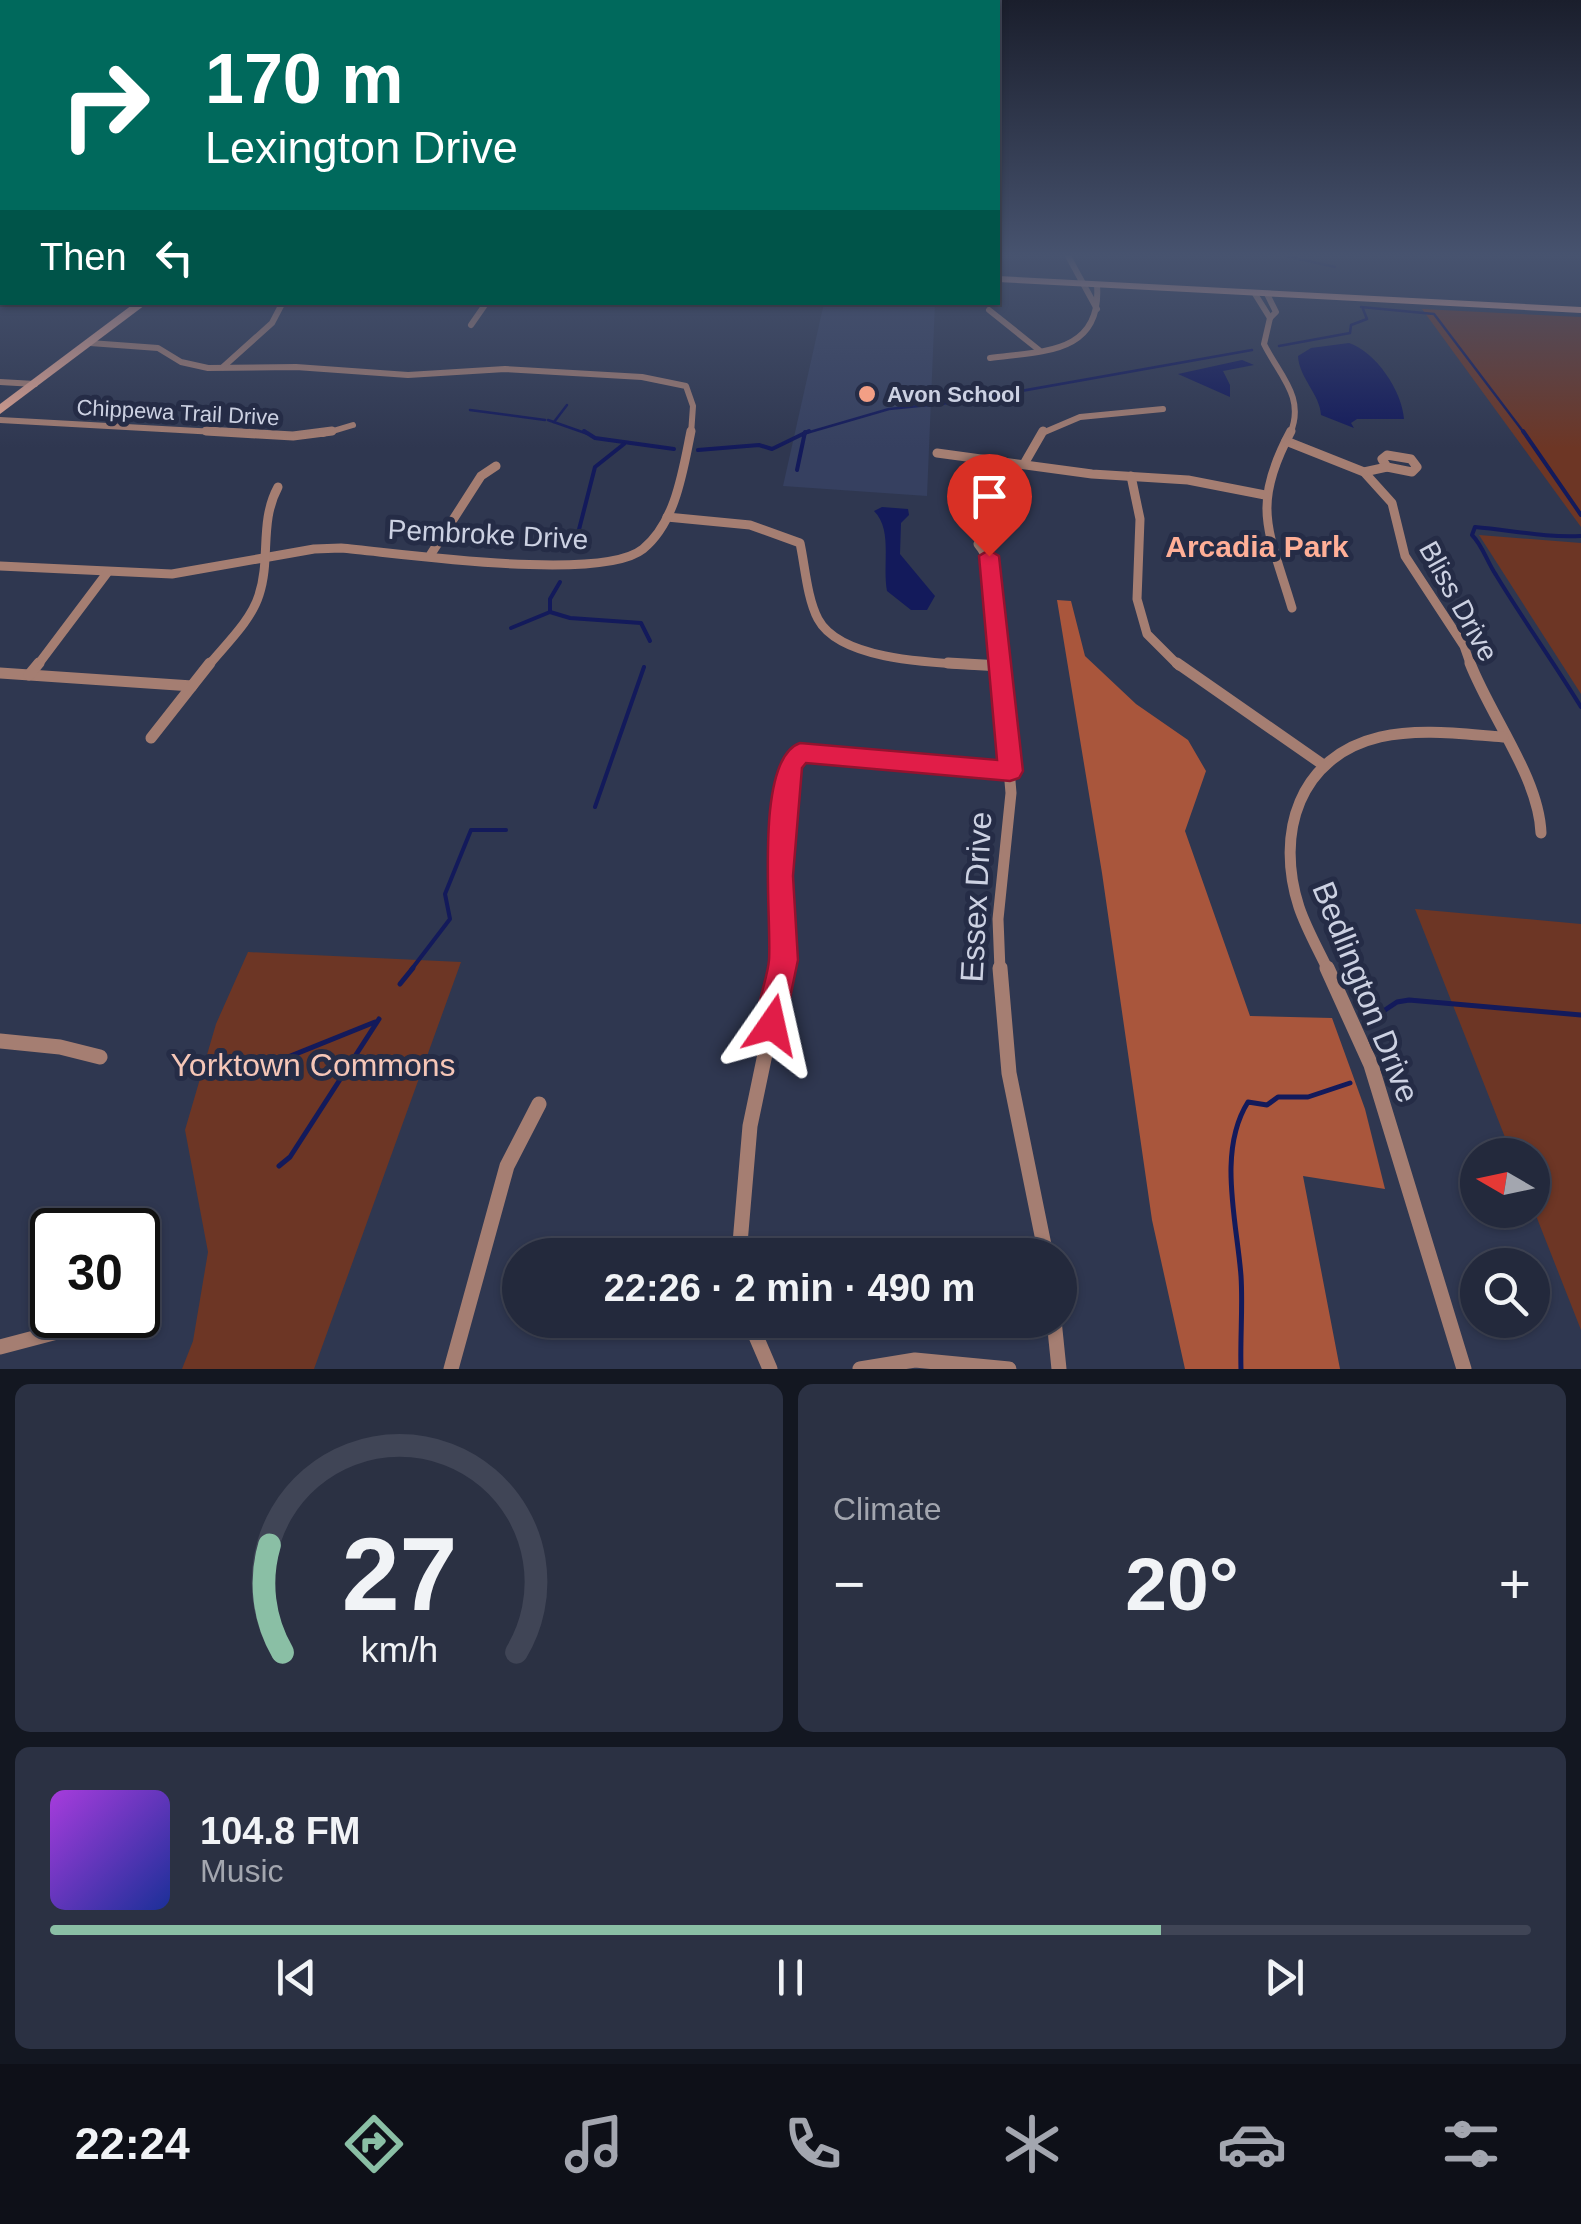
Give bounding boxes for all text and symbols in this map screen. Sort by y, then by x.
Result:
icon: right [40,40,170,170]
text: 170 m [205,40,403,118]
text: Lexington Drive [205,122,518,173]
icon: left [147,230,202,285]
text: Then [40,236,127,278]
place label: Avon School [887,382,1021,407]
marker: Avon School [856,383,878,405]
street label: Chippewa Trail Drive [76,395,280,430]
pin [947,454,1032,557]
icon: arrive [962,469,1017,524]
street label: Pembroke Drive [387,514,589,555]
district label: Arcadia Park [1165,530,1349,563]
street label: Bliss Drive [1413,536,1504,667]
street label: Essex Drive [954,811,998,983]
street label: Bedlington Drive [1305,876,1427,1108]
position arrow [720,973,824,1077]
park label: Yorktown Commons [170,1047,456,1083]
north arrow [1460,1138,1550,1228]
map controls [1460,1138,1550,1338]
speed limit sign: 30 [30,1208,160,1338]
button: search [1460,1248,1550,1338]
text: 22:26 · 2 min · 490 m [604,1267,975,1309]
text: Climate [833,1491,941,1527]
text: 27 [341,1516,457,1632]
text: 20° [1125,1542,1239,1626]
text: − [833,1553,865,1615]
text: + [1499,1553,1531,1615]
text: km/h [360,1630,438,1670]
text: 104.8 FM [200,1810,361,1852]
text: Music [200,1853,284,1889]
icon: previous [269,1950,324,2005]
icon: pause [763,1950,818,2005]
icon: next [1257,1950,1312,2005]
icon: directions [339,2109,409,2179]
icon: music [559,2109,629,2179]
icon: phone [778,2109,848,2179]
icon: climate [997,2109,1067,2179]
icon: car [1217,2109,1287,2179]
icon: filters [1436,2109,1506,2179]
text: 22:24 [75,2118,190,2169]

